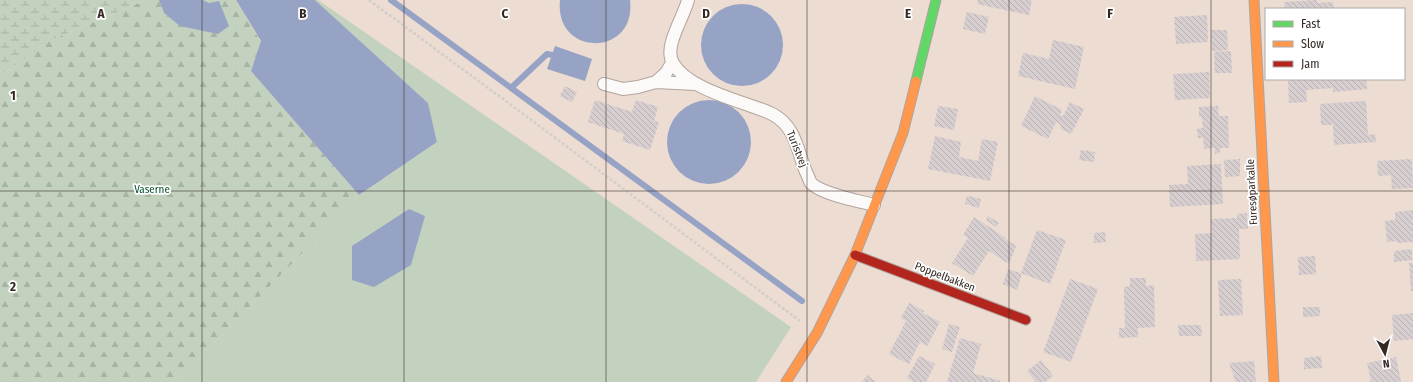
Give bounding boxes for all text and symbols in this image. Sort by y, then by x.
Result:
text: A [96,6,105,21]
text: B [299,6,307,21]
text: C [502,6,509,21]
text: D [702,6,710,21]
text: E [905,6,911,21]
text: F [1107,6,1113,21]
legend [1265,8,1405,80]
text: Fast [1301,17,1320,31]
text: Slow [1301,37,1324,51]
text: Jam [1301,57,1319,71]
text: 1 [10,88,16,103]
street label: Turistvej [784,129,810,169]
street label: Furesøparkalle [1244,159,1260,225]
park label: Vaserne [134,183,170,196]
street label: Poppelbakken [913,260,977,294]
text: 2 [9,279,16,294]
north arrow [1365,334,1405,374]
text: N [1382,357,1390,370]

